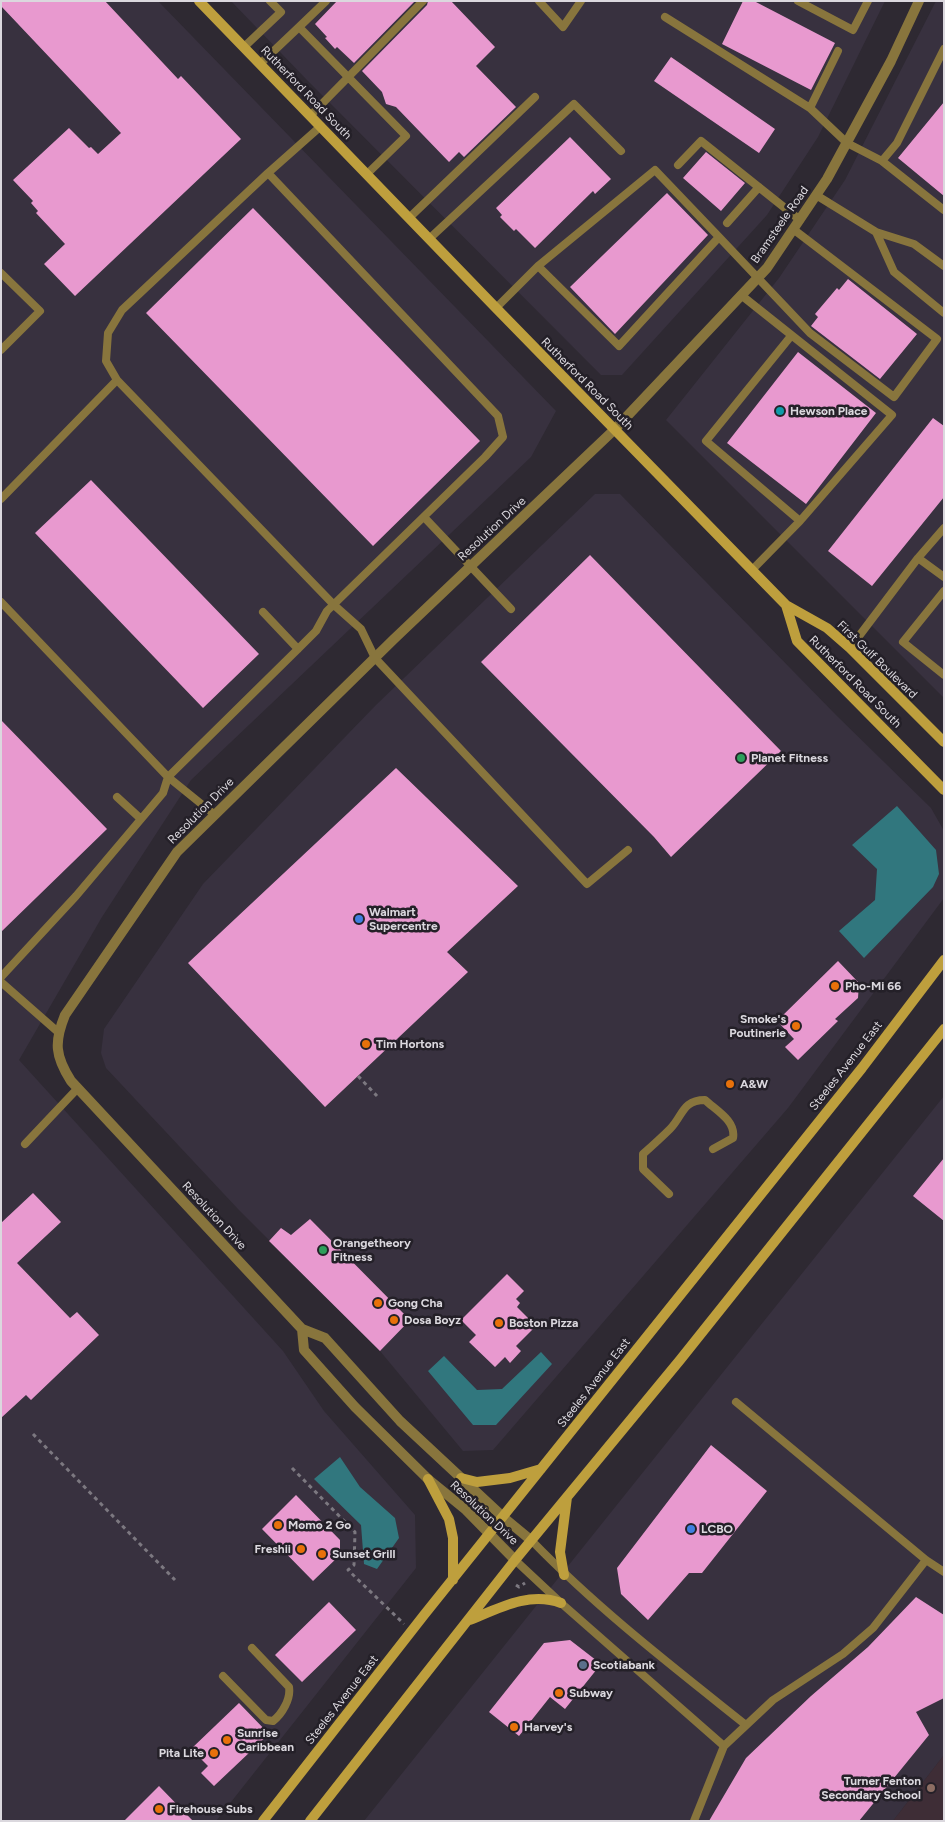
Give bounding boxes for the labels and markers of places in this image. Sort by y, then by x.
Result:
place label: Hewson Place [790,404,867,418]
marker: Hewson Place [774,405,786,417]
place label: Planet Fitness [751,751,828,765]
marker: Planet Fitness [735,752,747,764]
place label: Walmart Supercentre [369,905,438,933]
marker: Walmart Supercentre [353,913,365,925]
place label: Pho-Mi 66 [845,979,901,993]
marker: Pho-Mi 66 [829,980,841,992]
place label: Smoke's Poutinerie [729,1012,786,1040]
marker: Smoke's Poutinerie [790,1020,802,1032]
place label: Tim Hortons [376,1037,444,1051]
marker: Tim Hortons [360,1038,372,1050]
place label: A&W [740,1077,768,1091]
marker: A&W [724,1078,736,1090]
place label: Orangetheory Fitness [333,1236,411,1264]
marker: Orangetheory Fitness [317,1244,329,1256]
place label: Gong Cha [388,1296,443,1310]
marker: Gong Cha [372,1297,384,1309]
place label: Dosa Boyz [404,1313,461,1327]
marker: Dosa Boyz [388,1314,400,1326]
place label: Boston Pizza [509,1316,578,1330]
marker: Boston Pizza [493,1317,505,1329]
place label: Momo 2 Go [288,1518,351,1532]
marker: Momo 2 Go [272,1519,284,1531]
place label: LCBO [701,1522,733,1536]
marker: LCBO [685,1523,697,1535]
place label: Freshii [255,1542,291,1556]
marker: Freshii [295,1543,307,1555]
place label: Sunset Grill [332,1547,395,1561]
marker: Sunset Grill [316,1548,328,1560]
place label: Scotiabank [593,1658,655,1672]
marker: Scotiabank [577,1659,589,1671]
place label: Subway [569,1686,613,1700]
marker: Subway [553,1687,565,1699]
place label: Harvey's [524,1720,572,1734]
marker: Harvey's [508,1721,520,1733]
place label: Sunrise Caribbean [237,1726,294,1754]
marker: Sunrise Caribbean [221,1734,233,1746]
place label: Pita Lite [159,1746,204,1760]
marker: Pita Lite [208,1747,220,1759]
place label: Turner Fenton Secondary School [821,1774,921,1802]
marker: Turner Fenton Secondary School [925,1782,937,1794]
place label: Firehouse Subs [169,1802,253,1816]
marker: Firehouse Subs [153,1803,165,1815]

